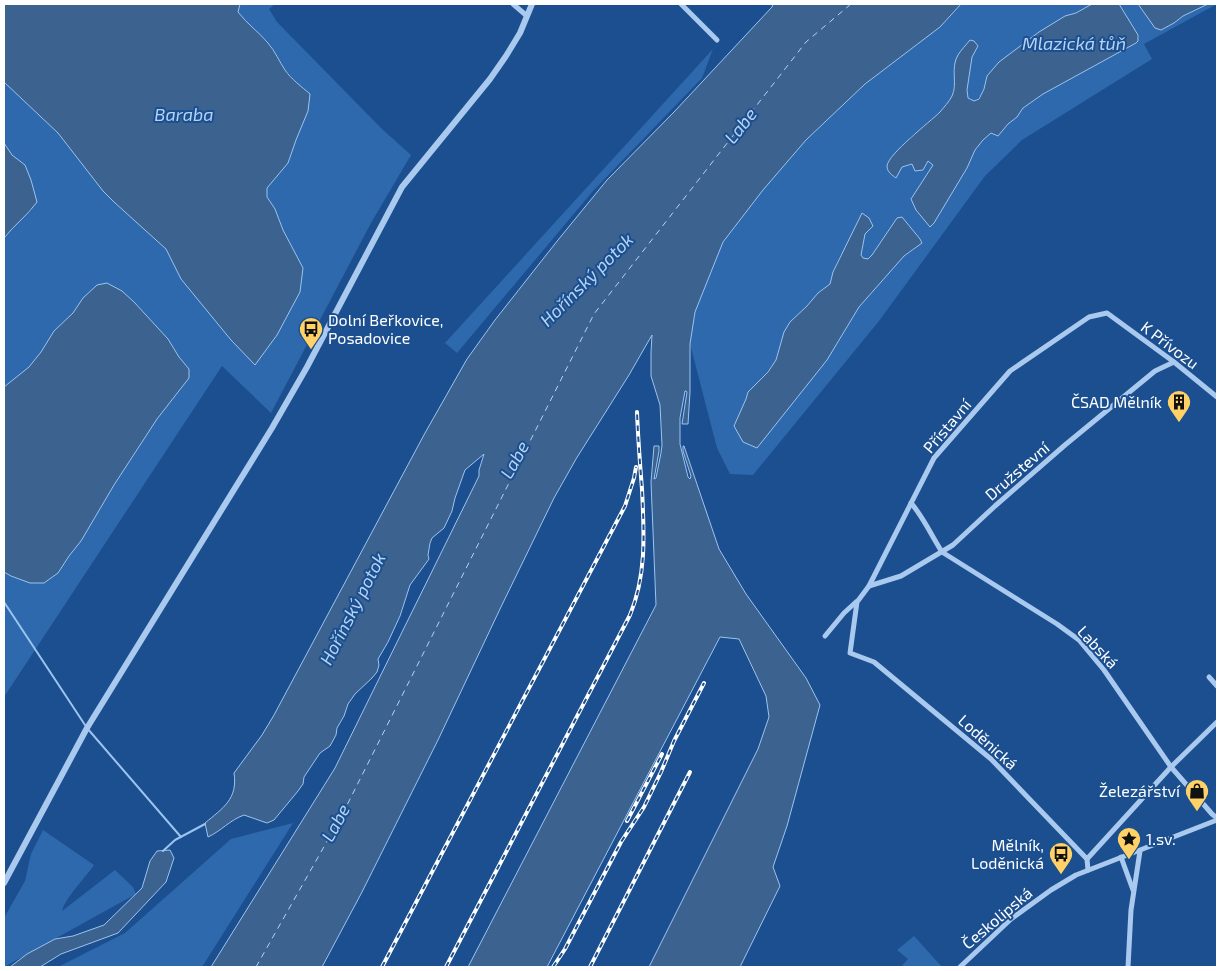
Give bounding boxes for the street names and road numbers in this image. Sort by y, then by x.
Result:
street label: K Přívozu [1138,317,1203,372]
street label: Přístavní [919,394,975,457]
street label: Družstevní [981,437,1053,504]
street label: Labská [1074,621,1123,672]
street label: Loděnická [955,710,1022,773]
street label: Českolipská [958,883,1036,952]

